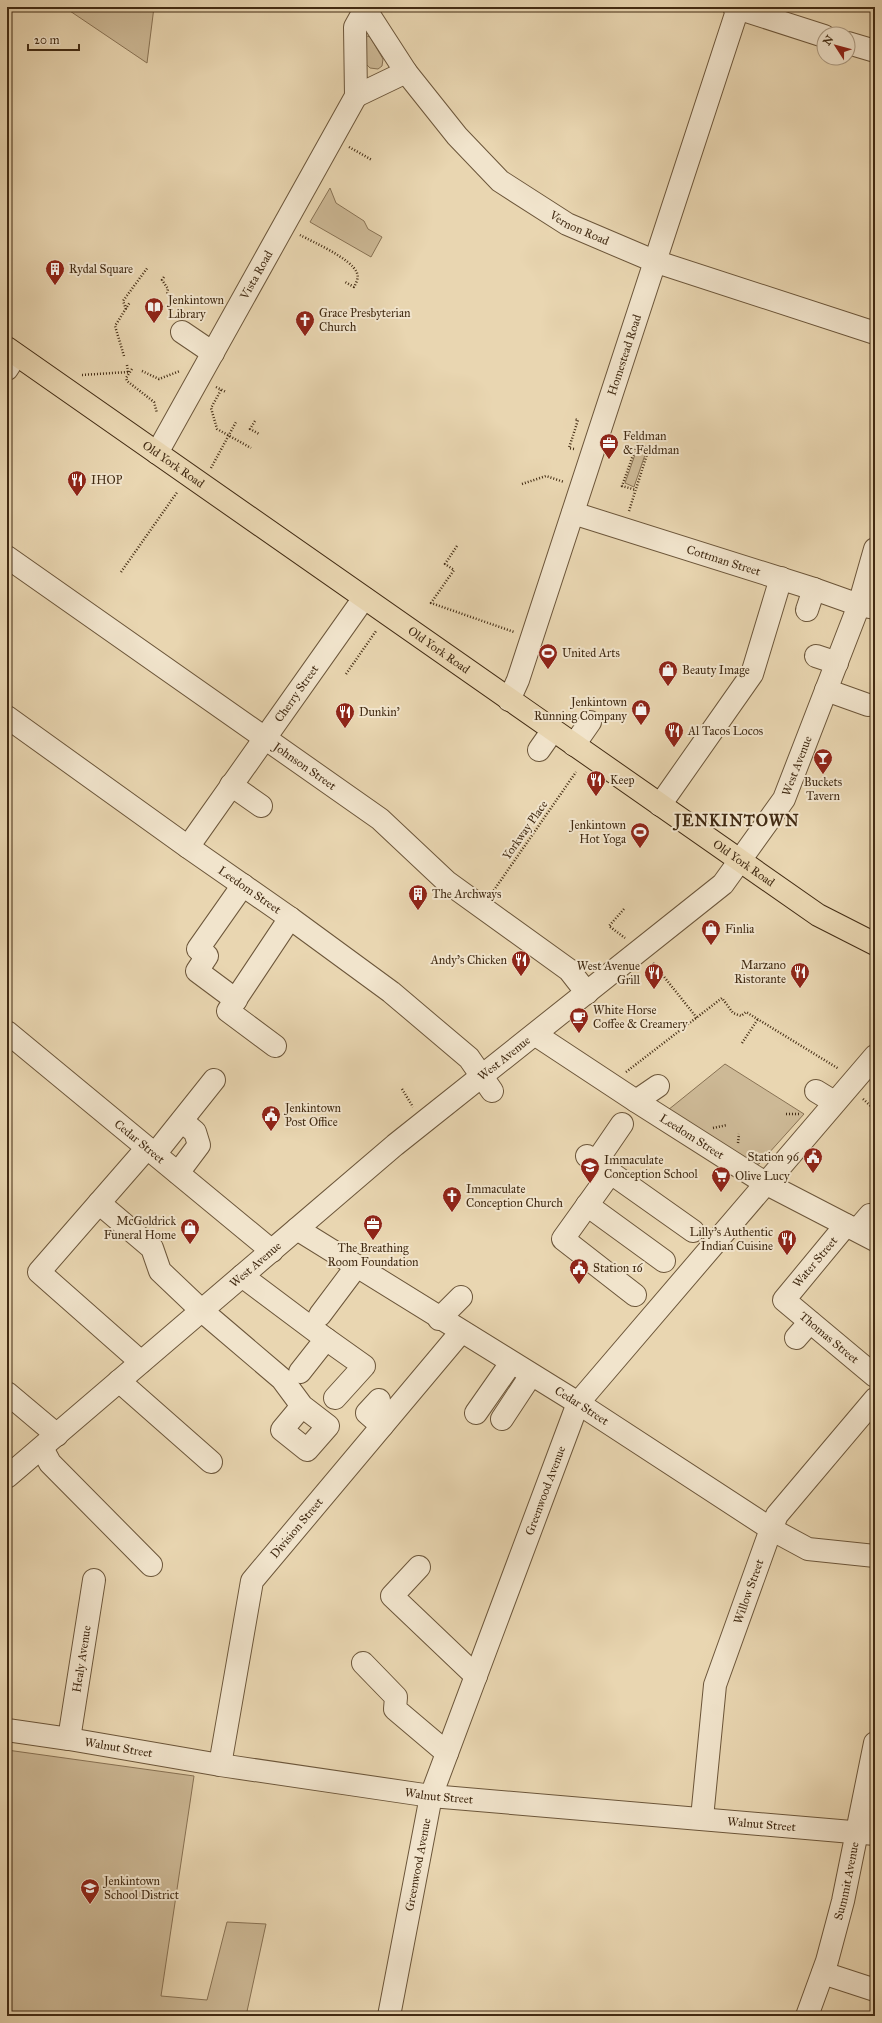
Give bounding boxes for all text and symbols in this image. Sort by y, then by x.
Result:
scale bar [28,26,79,52]
north arrow [816,26,856,66]
text: N [820,32,837,48]
text: 20 m [34,33,60,47]
street label: Vernon Road [546,207,611,248]
street label: Vista Road [237,248,275,302]
building icon: Rydal Square [44,258,66,286]
place label: Rydal Square [69,262,133,277]
place label: Jenkintown Library [166,293,225,321]
library icon: Jenkintown Library [143,296,165,324]
place label: Grace Presbyterian Church [319,306,411,334]
church icon: Grace Presbyterian Church [294,309,316,337]
street label: Homestead Road [605,313,644,397]
place label: Feldman & Feldman [623,429,680,457]
office icon: Feldman & Feldman [598,432,620,460]
street label: Old York Road [140,438,207,491]
restaurant icon: IHOP [66,469,88,497]
place label: IHOP [91,473,122,487]
street label: Cottman Street [685,542,763,579]
street label: Old York Road [405,624,472,676]
sports icon: United Arts [537,642,559,670]
place label: United Arts [562,646,620,660]
shop icon: Beauty Image [657,659,679,687]
street label: Cherry Street [271,662,322,725]
place label: Beauty Image [682,663,750,678]
place label: Jenkintown Running Company [534,695,627,724]
shop icon: Jenkintown Running Company [630,698,652,726]
restaurant icon: Dunkin' [334,701,356,729]
place label: Dunkin' [359,705,400,719]
restaurant icon: Al Tacos Locos [663,720,685,748]
place label: Al Tacos Locos [687,724,763,738]
street label: West Avenue [779,734,815,798]
street label: Johnson Street [269,738,340,793]
bar icon: Buckets Tavern [812,747,834,775]
restaurant icon: Keep [585,769,607,797]
place label: Keep [610,773,634,787]
place label: Buckets Tavern [804,775,842,803]
street label: Yorkway Place [499,798,551,862]
district label: JENKINTOWN [673,811,799,831]
place label: Jenkintown Hot Yoga [568,818,627,847]
sports icon: Jenkintown Hot Yoga [629,821,651,849]
street label: Old York Road [710,837,777,890]
street label: Leedom Street [216,863,284,917]
building icon: The Archways [407,883,429,911]
place label: The Archways [432,887,501,901]
shop icon: Finlia [700,918,722,946]
place label: Finlia [725,922,755,936]
restaurant icon: Andy's Chicken [510,949,532,977]
place label: Andy's Chicken [430,953,508,967]
place label: Marzano Ristorante [734,958,786,986]
place label: West Avenue Grill [577,959,641,987]
restaurant icon: Marzano Ristorante [789,961,811,989]
restaurant icon: West Avenue Grill [643,962,665,990]
place label: White Horse Coffee & Creamery [593,1003,688,1031]
cafe icon: White Horse Coffee & Creamery [568,1006,590,1034]
street label: West Avenue [475,1033,533,1083]
place label: Jenkintown Post Office [283,1101,342,1129]
public building icon: Jenkintown Post Office [260,1104,282,1132]
street label: Leedom Street [657,1111,727,1163]
street label: Cedar Street [112,1117,168,1167]
public building icon: Station 96 [802,1146,824,1174]
place label: Station 96 [747,1150,800,1164]
place label: Immaculate Conception School [604,1153,698,1181]
school or university icon: Immaculate Conception School [579,1156,601,1184]
supermarket icon: Olive Lucy [710,1165,732,1193]
place label: Olive Lucy [735,1169,790,1183]
place label: Immaculate Conception Church [466,1182,563,1210]
church icon: Immaculate Conception Church [441,1185,463,1213]
office icon: The Breathing Room Foundation [362,1213,384,1241]
place label: McGoldrick Funeral Home [104,1214,176,1242]
shop icon: McGoldrick Funeral Home [179,1217,201,1245]
place label: Lilly’s Authentic Indian Cuisine [690,1225,773,1253]
restaurant icon: Lilly’s Authentic Indian Cuisine [776,1228,798,1256]
street label: Water Street [790,1233,841,1290]
street label: West Avenue [227,1239,284,1290]
place label: The Breathing Room Foundation [327,1241,419,1269]
public building icon: Station 16 [568,1257,590,1285]
place label: Station 16 [593,1261,644,1275]
street label: Thomas Street [797,1309,862,1367]
street label: Cedar Street [552,1383,612,1428]
street label: Greenwood Avenue [522,1444,568,1537]
street label: Division Street [267,1494,326,1561]
street label: Willow Street [731,1557,767,1626]
street label: Healy Avenue [69,1624,94,1694]
street label: Walnut Street [84,1735,154,1760]
street label: Walnut Street [404,1785,474,1807]
street label: Walnut Street [727,1814,797,1834]
street label: Greenwood Avenue [402,1817,434,1912]
street label: Summit Avenue [831,1841,862,1922]
place label: Jenkintown School District [102,1874,180,1902]
school or university icon: Jenkintown School District [79,1877,101,1905]

